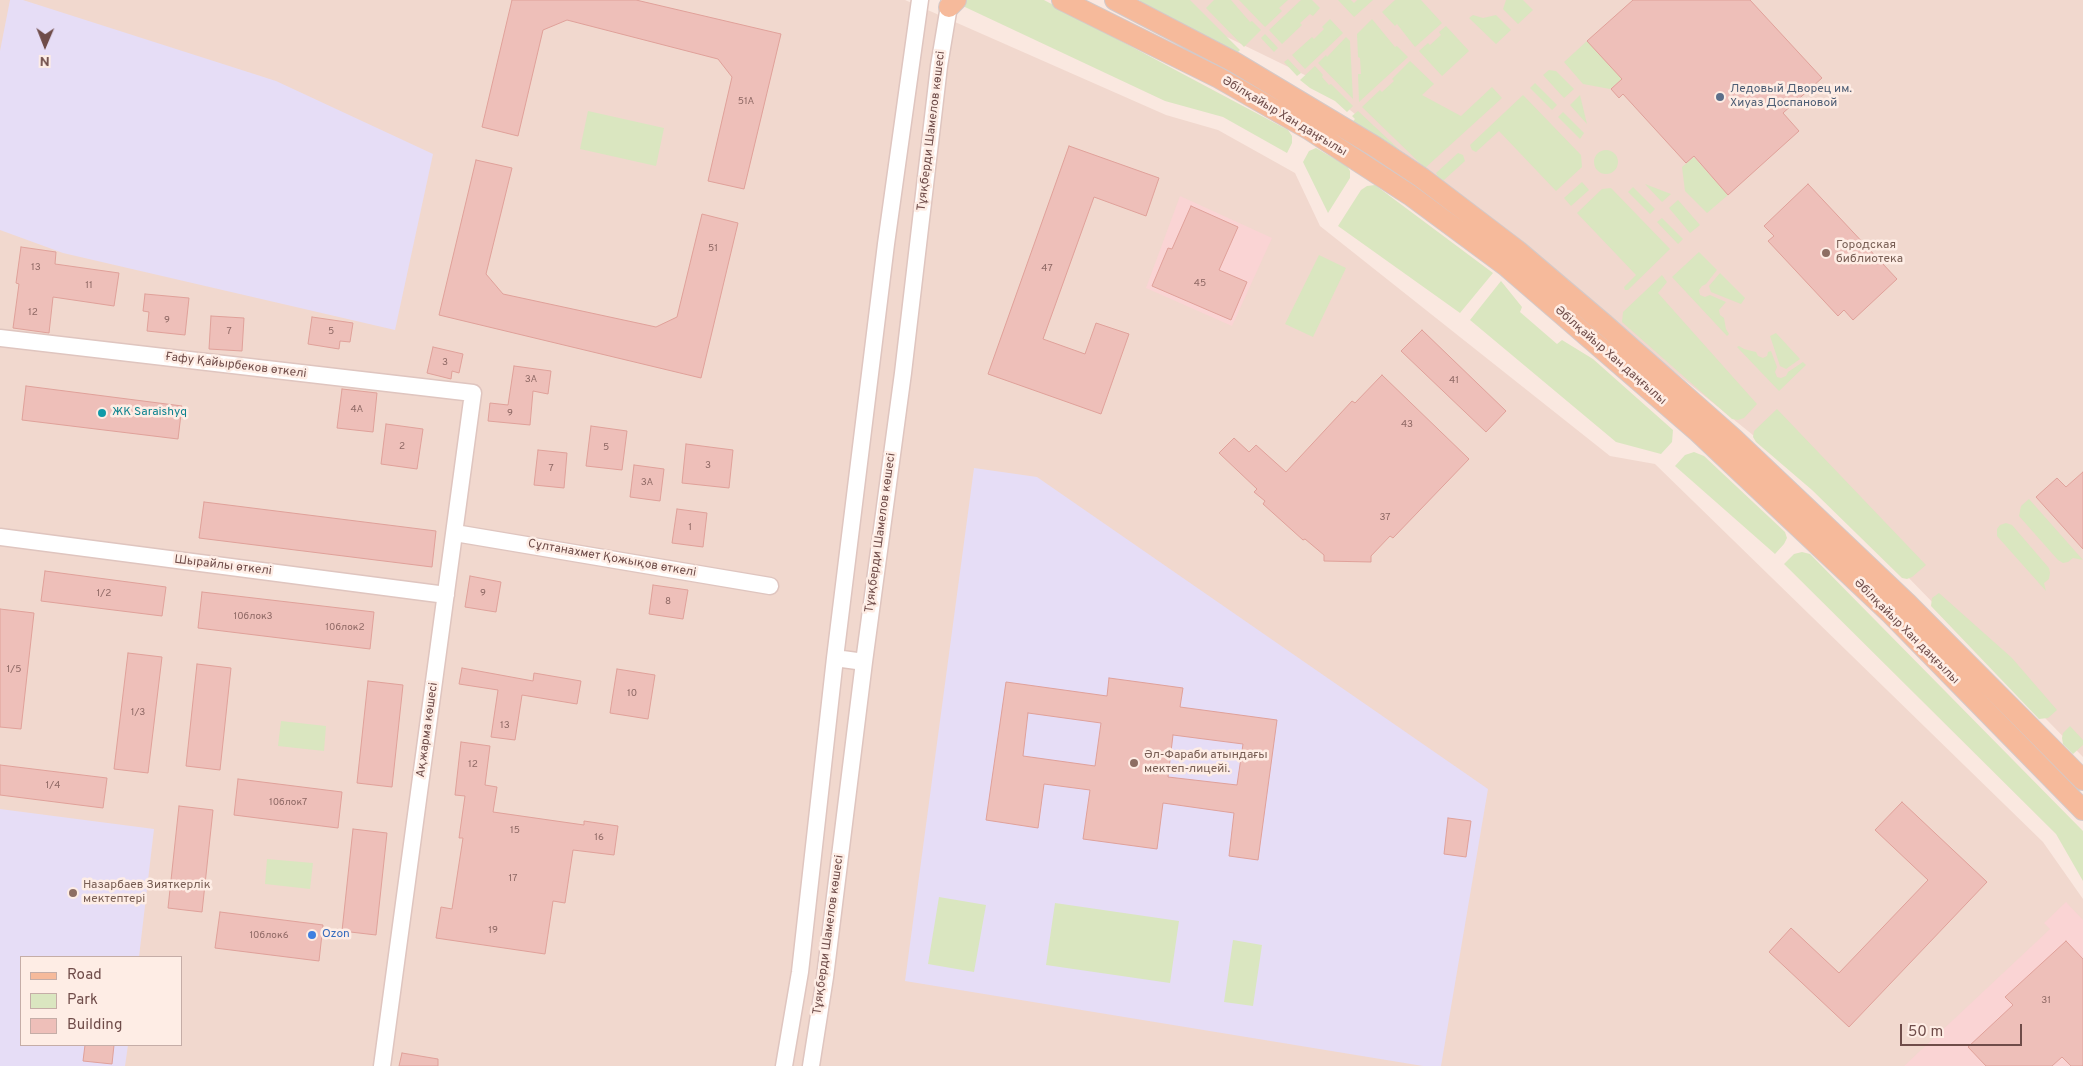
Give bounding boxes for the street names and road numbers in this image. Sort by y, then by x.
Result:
street label: Тұяқберди Шамелов көшесі [915,50,949,212]
street label: Әбілқайыр Хан даңғылы [1219,74,1349,160]
street label: Әбілқайыр Хан даңғылы [1551,304,1669,408]
street label: Ғафу Қайырбеков өткелі [165,350,307,382]
street label: Тұяқберди Шамелов көшесі [863,452,899,614]
street label: Сұлтанахмет Қожықов өткелі [527,537,697,581]
street label: Шырайлы өткелі [174,553,272,579]
street label: Әбілқайыр Хан даңғылы [1850,576,1962,688]
street label: Ақжарма көшесі [414,682,442,778]
street label: Тұяқберди Шамелов көшесі [811,854,847,1016]

